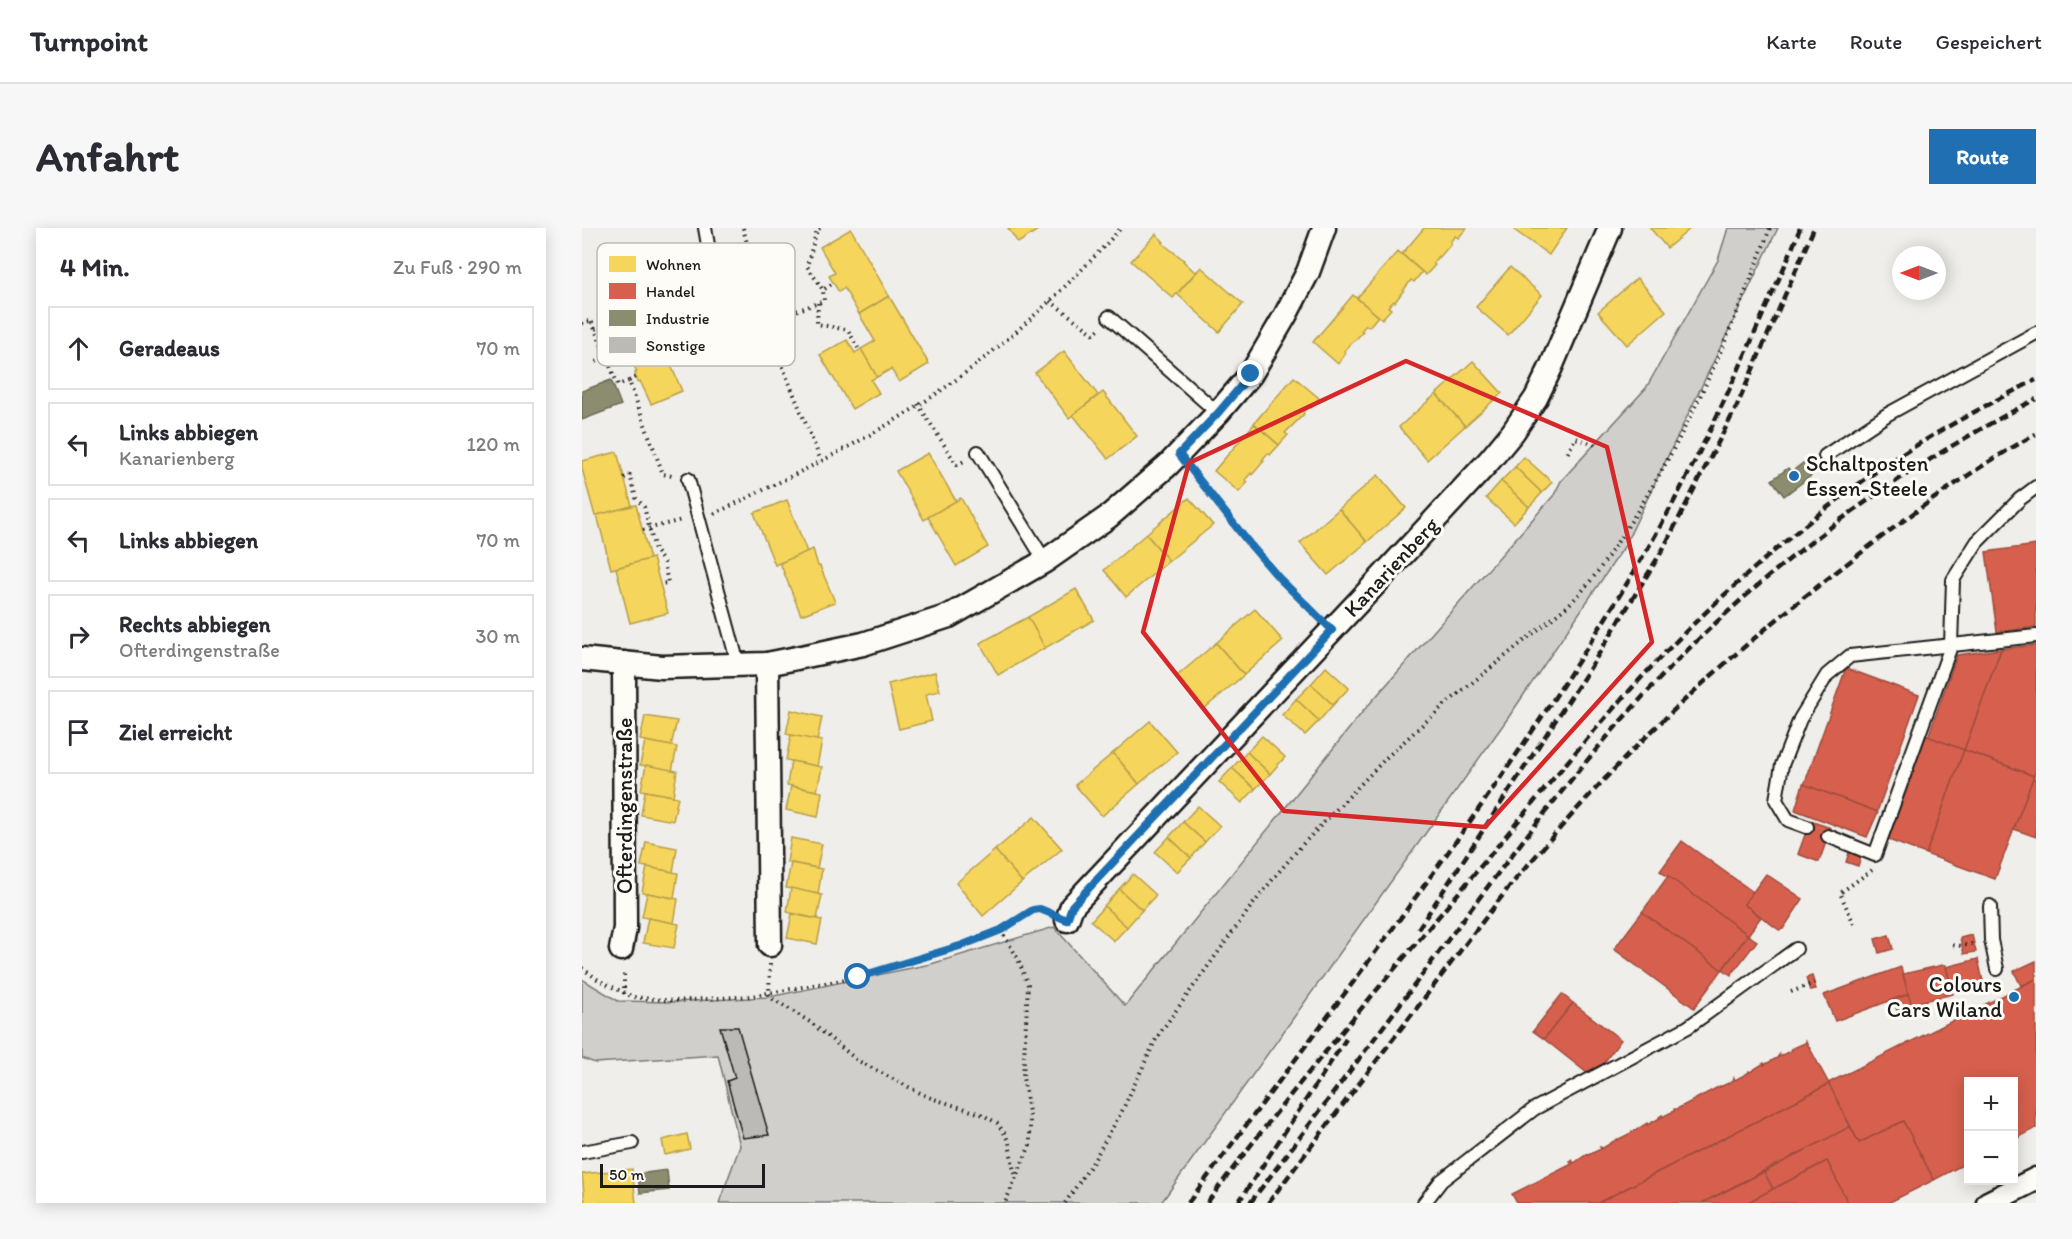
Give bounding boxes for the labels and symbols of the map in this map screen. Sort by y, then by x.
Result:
legend [597,243,795,366]
north arrow [1892,246,1946,300]
text: Wohnen [646,255,701,274]
text: Handel [646,282,696,301]
text: Industrie [646,309,710,328]
text: Sonstige [646,336,706,355]
route end [1237,360,1263,386]
place label: Schaltposten Essen-Steele [1806,450,1929,502]
marker: Schaltposten Essen-Steele [1787,469,1801,483]
street label: Kanarienberg [1338,511,1445,623]
street label: Ofterdingenstraße [611,718,638,894]
route start [844,963,870,989]
place label: Colours Cars Wiland [1887,971,2002,1023]
marker: Colours Cars Wiland [2007,990,2021,1004]
scale bar [600,1161,765,1188]

